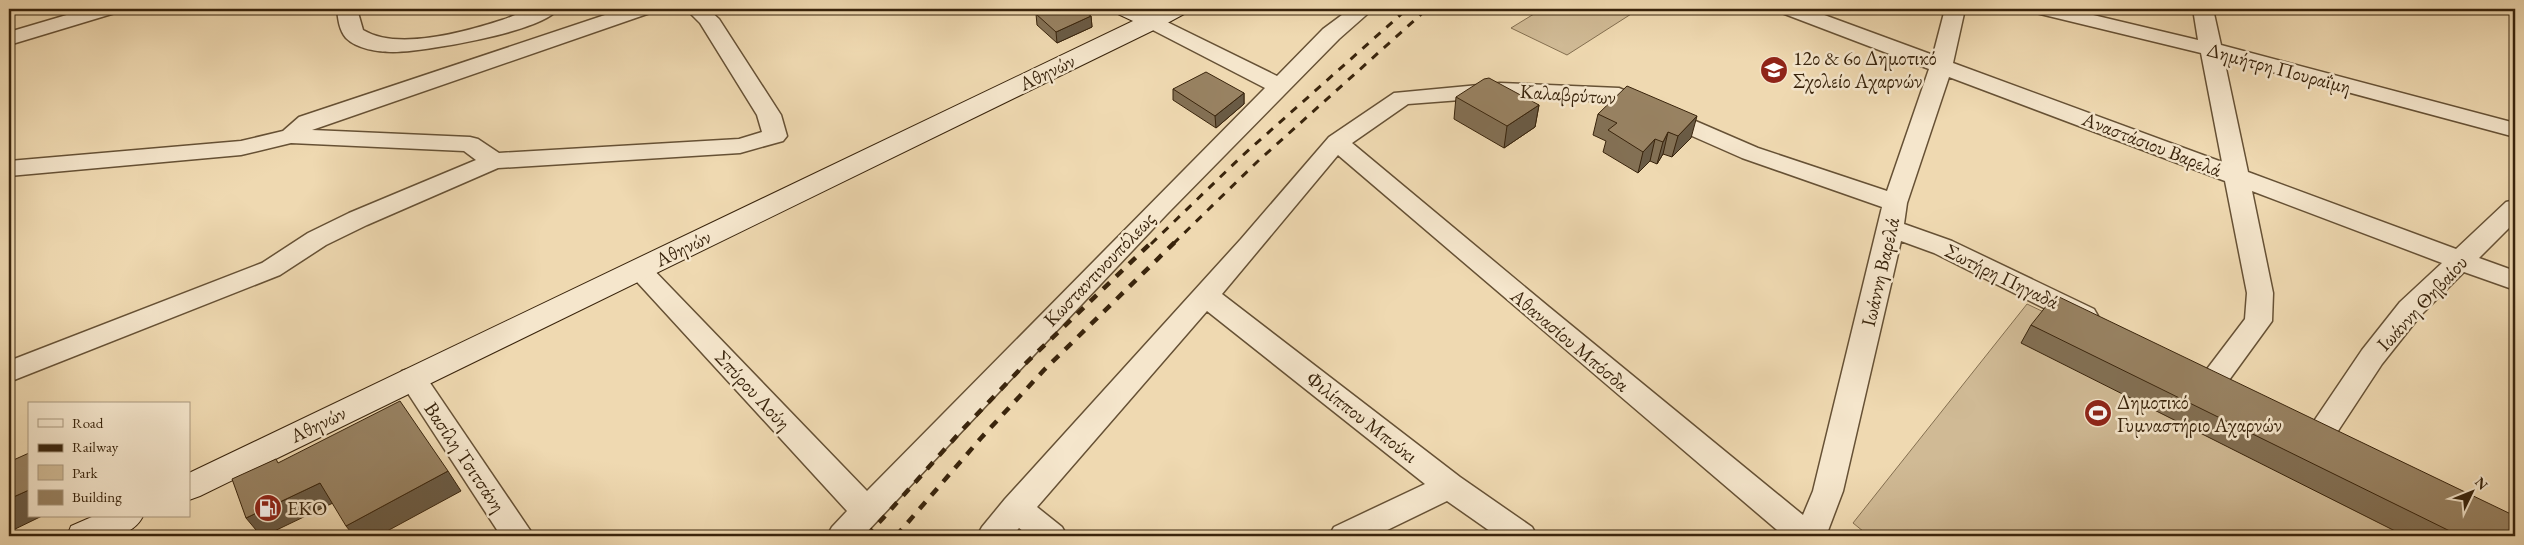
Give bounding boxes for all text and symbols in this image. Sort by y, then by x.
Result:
street label: Δημήτρη Πουραΐμη [2204,36,2354,100]
place label: 12ο & 6ο Δημοτικό Σχολείο Αχαρνών [1793,45,1937,94]
street label: Αθηνών [1014,47,1079,97]
school or university icon: 12ο & 6ο Δημοτικό Σχολείο Αχαρνών [1759,55,1789,85]
street label: Καλαβρύτων [1519,78,1617,110]
street label: Αναστάσιου Βαρελά [2078,105,2226,183]
street label: Κωσταντινουπόλεως [1038,206,1161,332]
street label: Ιωάννη Βαρελά [1855,214,1905,329]
street label: Αθηνών [650,223,715,273]
street label: Σωτήρη Πηγαδά [1941,237,2064,315]
street label: Ιωάννη Θηβαίου [2371,250,2473,356]
street label: Αθανασίου Μπόσδα [1505,282,1635,398]
street label: Σπύρου Λούη [709,345,797,435]
street label: Φιλίππου Μπούκι [1301,365,1423,469]
place label: Δημοτικό Γυμναστήριο Αχαρνών [2117,389,2282,438]
street label: Βασίλη Τσιτσάνη [419,397,511,517]
sports icon: Δημοτικό Γυμναστήριο Αχαρνών [2083,398,2113,428]
street label: Αθηνών [285,399,350,449]
legend [28,402,190,518]
text: Road [72,413,104,432]
text: Railway [72,437,119,456]
text: Park [72,463,99,482]
north arrow [2446,468,2496,518]
text: N [2471,473,2492,494]
text: Building [72,487,122,506]
fuel station icon: EKO [253,493,283,523]
place label: EKO [287,495,327,521]

